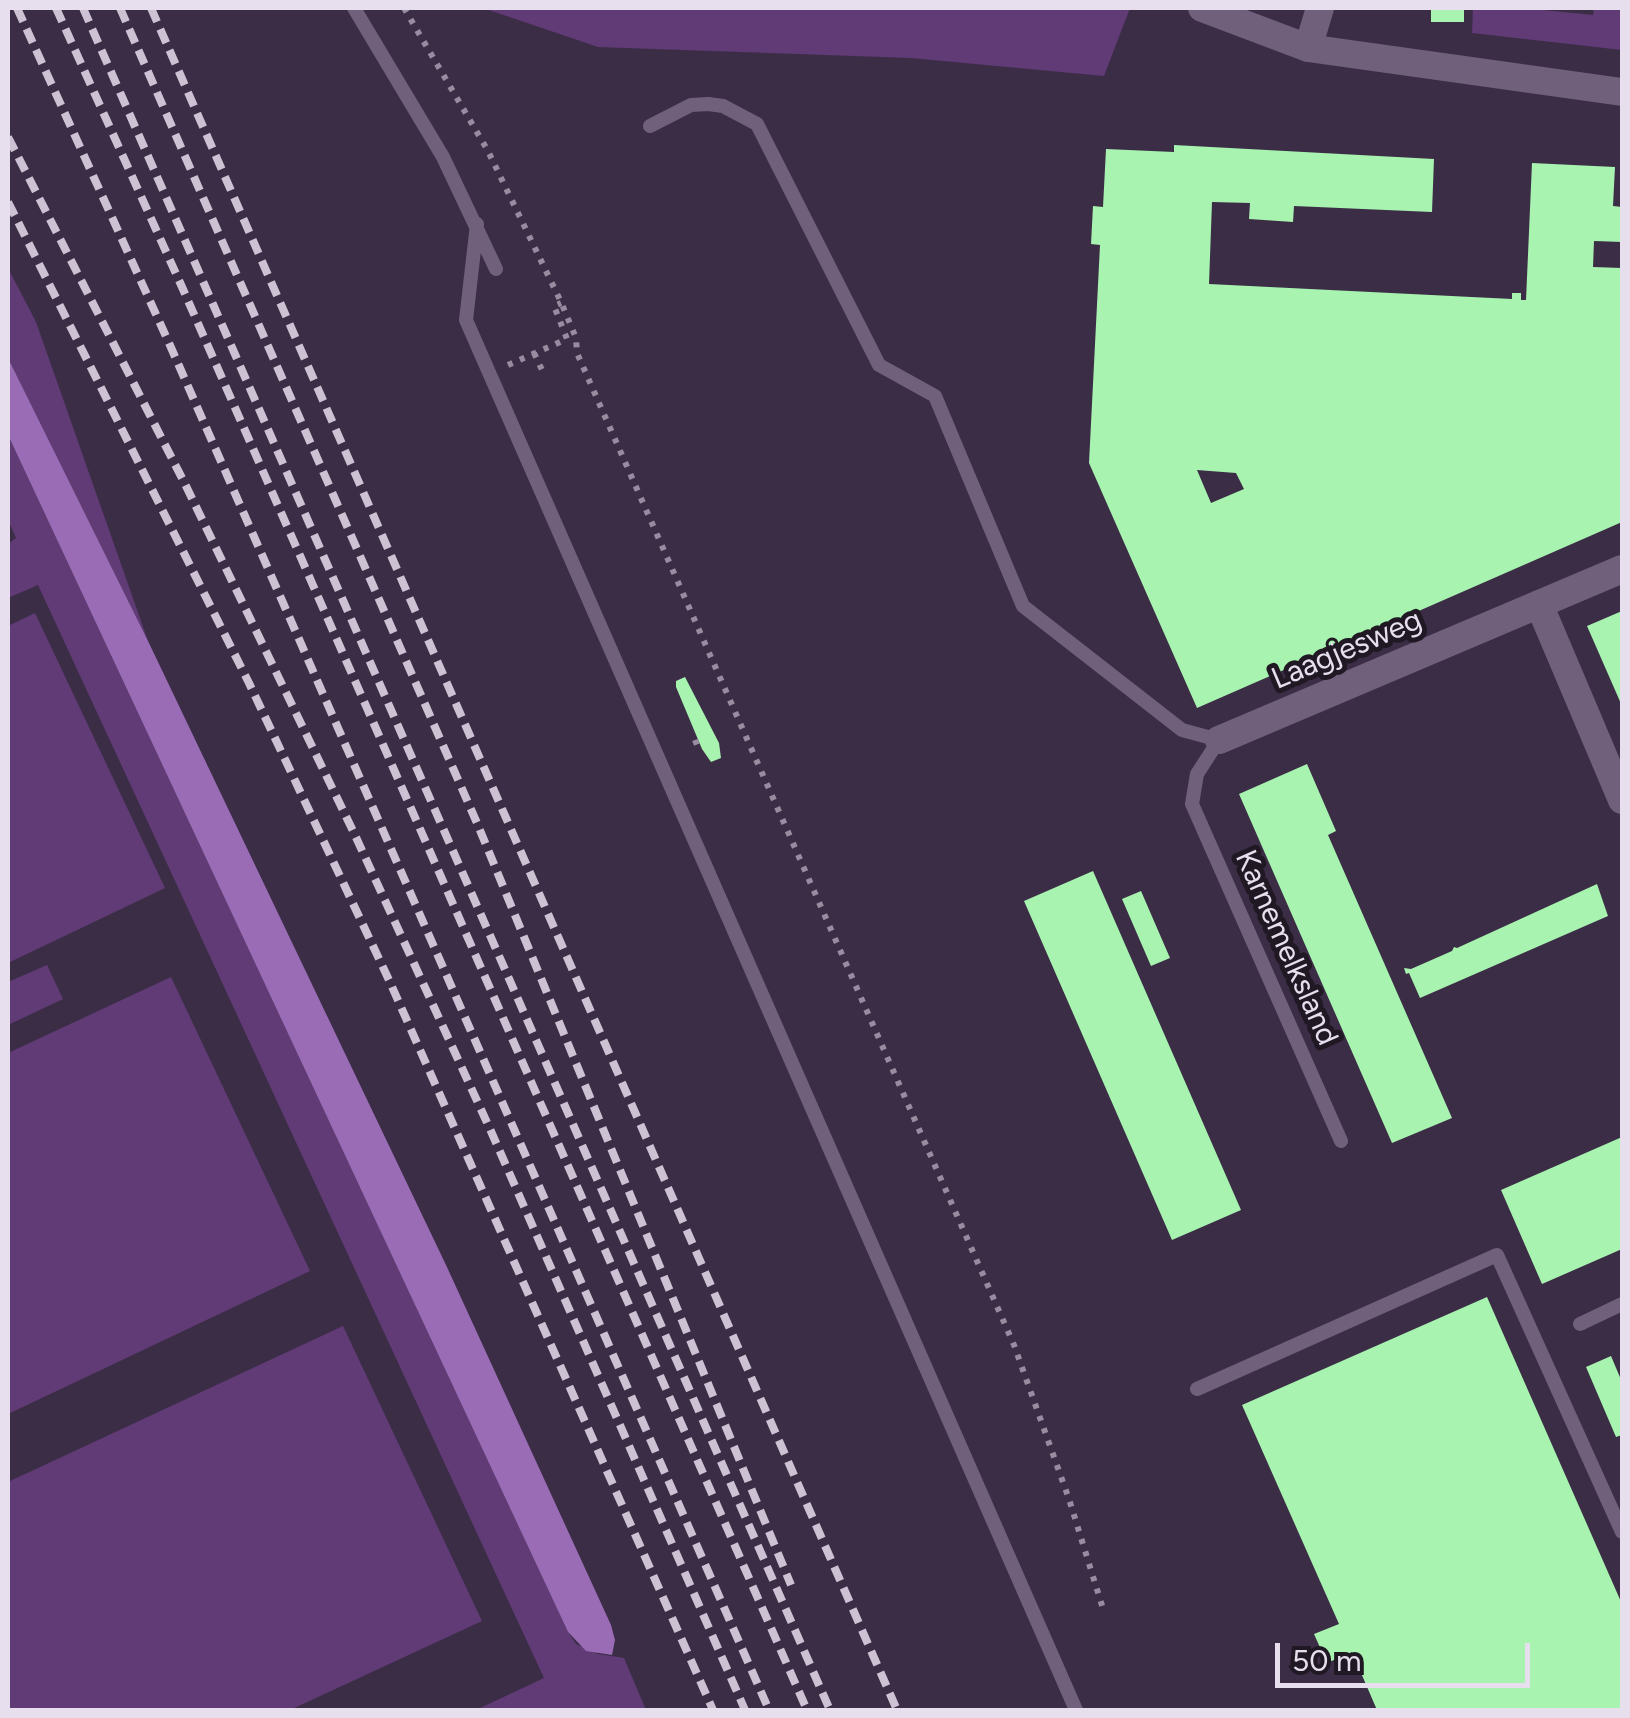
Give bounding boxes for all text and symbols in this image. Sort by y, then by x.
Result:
street label: Laagjesweg [1267,602,1427,698]
street label: Karnemelksland [1227,845,1345,1051]
scale bar [1280,1623,1535,1685]
text: 50 m [1292,1642,1361,1679]

